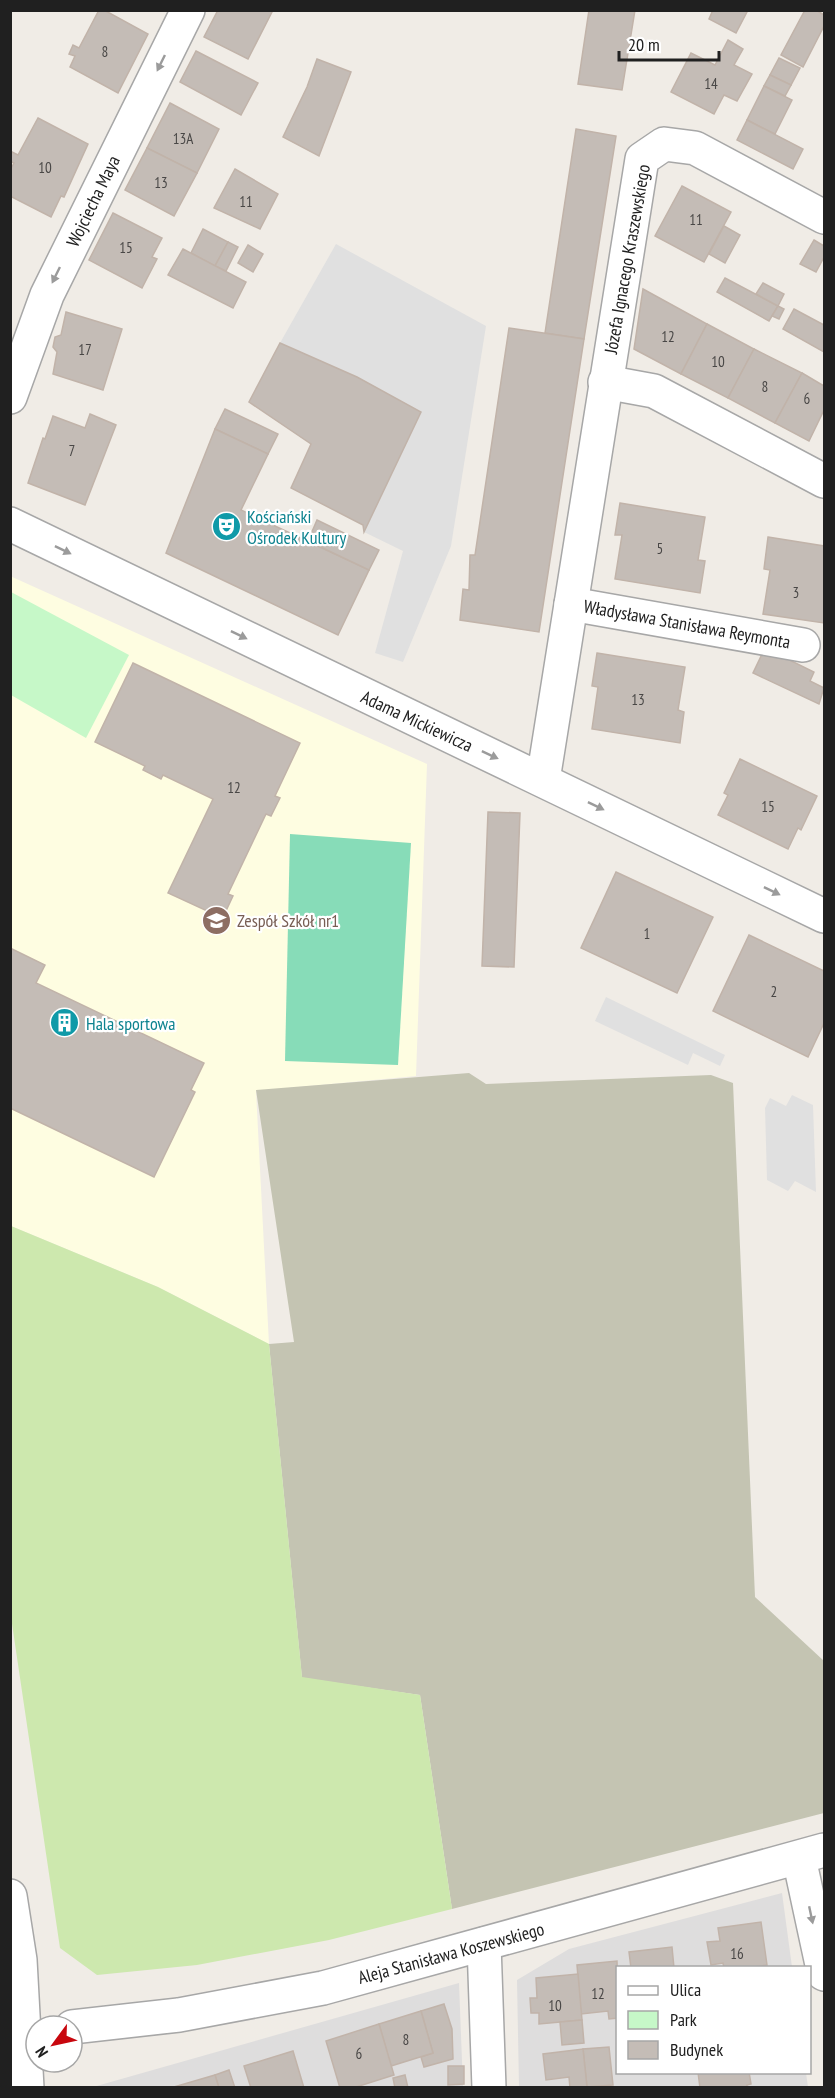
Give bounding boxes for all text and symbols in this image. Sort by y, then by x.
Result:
scale bar [619,24,720,62]
text: 20 m [628,33,660,56]
house number: 8 [102,42,108,61]
one-way arrow [157,54,166,71]
house number: 14 [704,74,718,93]
house number: 13A [173,129,194,148]
street label: Wojciecha Maya [61,152,125,250]
house number: 10 [38,158,52,177]
street label: Józefa Ignacego Kraszewskiego [599,162,655,356]
house number: 13 [154,173,168,192]
house number: 11 [239,192,253,211]
house number: 11 [689,210,703,229]
house number: 15 [119,238,133,257]
one-way arrow [52,267,61,284]
house number: 12 [661,327,675,346]
house number: 17 [78,340,92,359]
house number: 10 [711,352,725,371]
house number: 8 [762,377,768,396]
house number: 6 [804,389,811,408]
house number: 7 [69,441,75,460]
place label: Kościański Ośrodek Kultury [247,505,346,549]
theatre icon: Kościański Ośrodek Kultury [210,510,242,542]
house number: 5 [657,539,663,558]
one-way arrow [55,545,72,554]
house number: 3 [793,583,799,602]
street label: Władysława Stanisława Reymonta [582,594,792,654]
one-way arrow [230,630,247,640]
street label: Adama Mickiewicza [357,685,477,757]
house number: 13 [631,690,645,709]
one-way arrow [482,751,499,760]
house number: 12 [227,778,241,797]
house number: 15 [761,797,775,816]
one-way arrow [588,801,605,811]
one-way arrow [763,886,780,895]
school or university icon: Zespół Szkół nr1 [200,904,232,936]
place label: Zespół Szkół nr1 [237,909,339,932]
house number: 1 [644,924,650,943]
house number: 2 [771,982,777,1001]
building icon: Hala sportowa [49,1007,81,1039]
place label: Hala sportowa [86,1012,175,1035]
one-way arrow [807,1905,817,1924]
street label: Aleja Stanisława Koszewskiego [355,1917,547,1989]
house number: 16 [730,1944,744,1963]
legend [616,1966,811,2074]
text: Ulica [670,1978,701,2001]
house number: 12 [591,1984,605,2003]
house number: 10 [548,1996,562,2015]
text: Park [670,2008,697,2031]
north arrow [24,2014,84,2074]
house number: 8 [403,2030,409,2049]
text: Budynek [670,2038,723,2061]
text: N [31,2043,52,2061]
house number: 6 [356,2044,363,2063]

